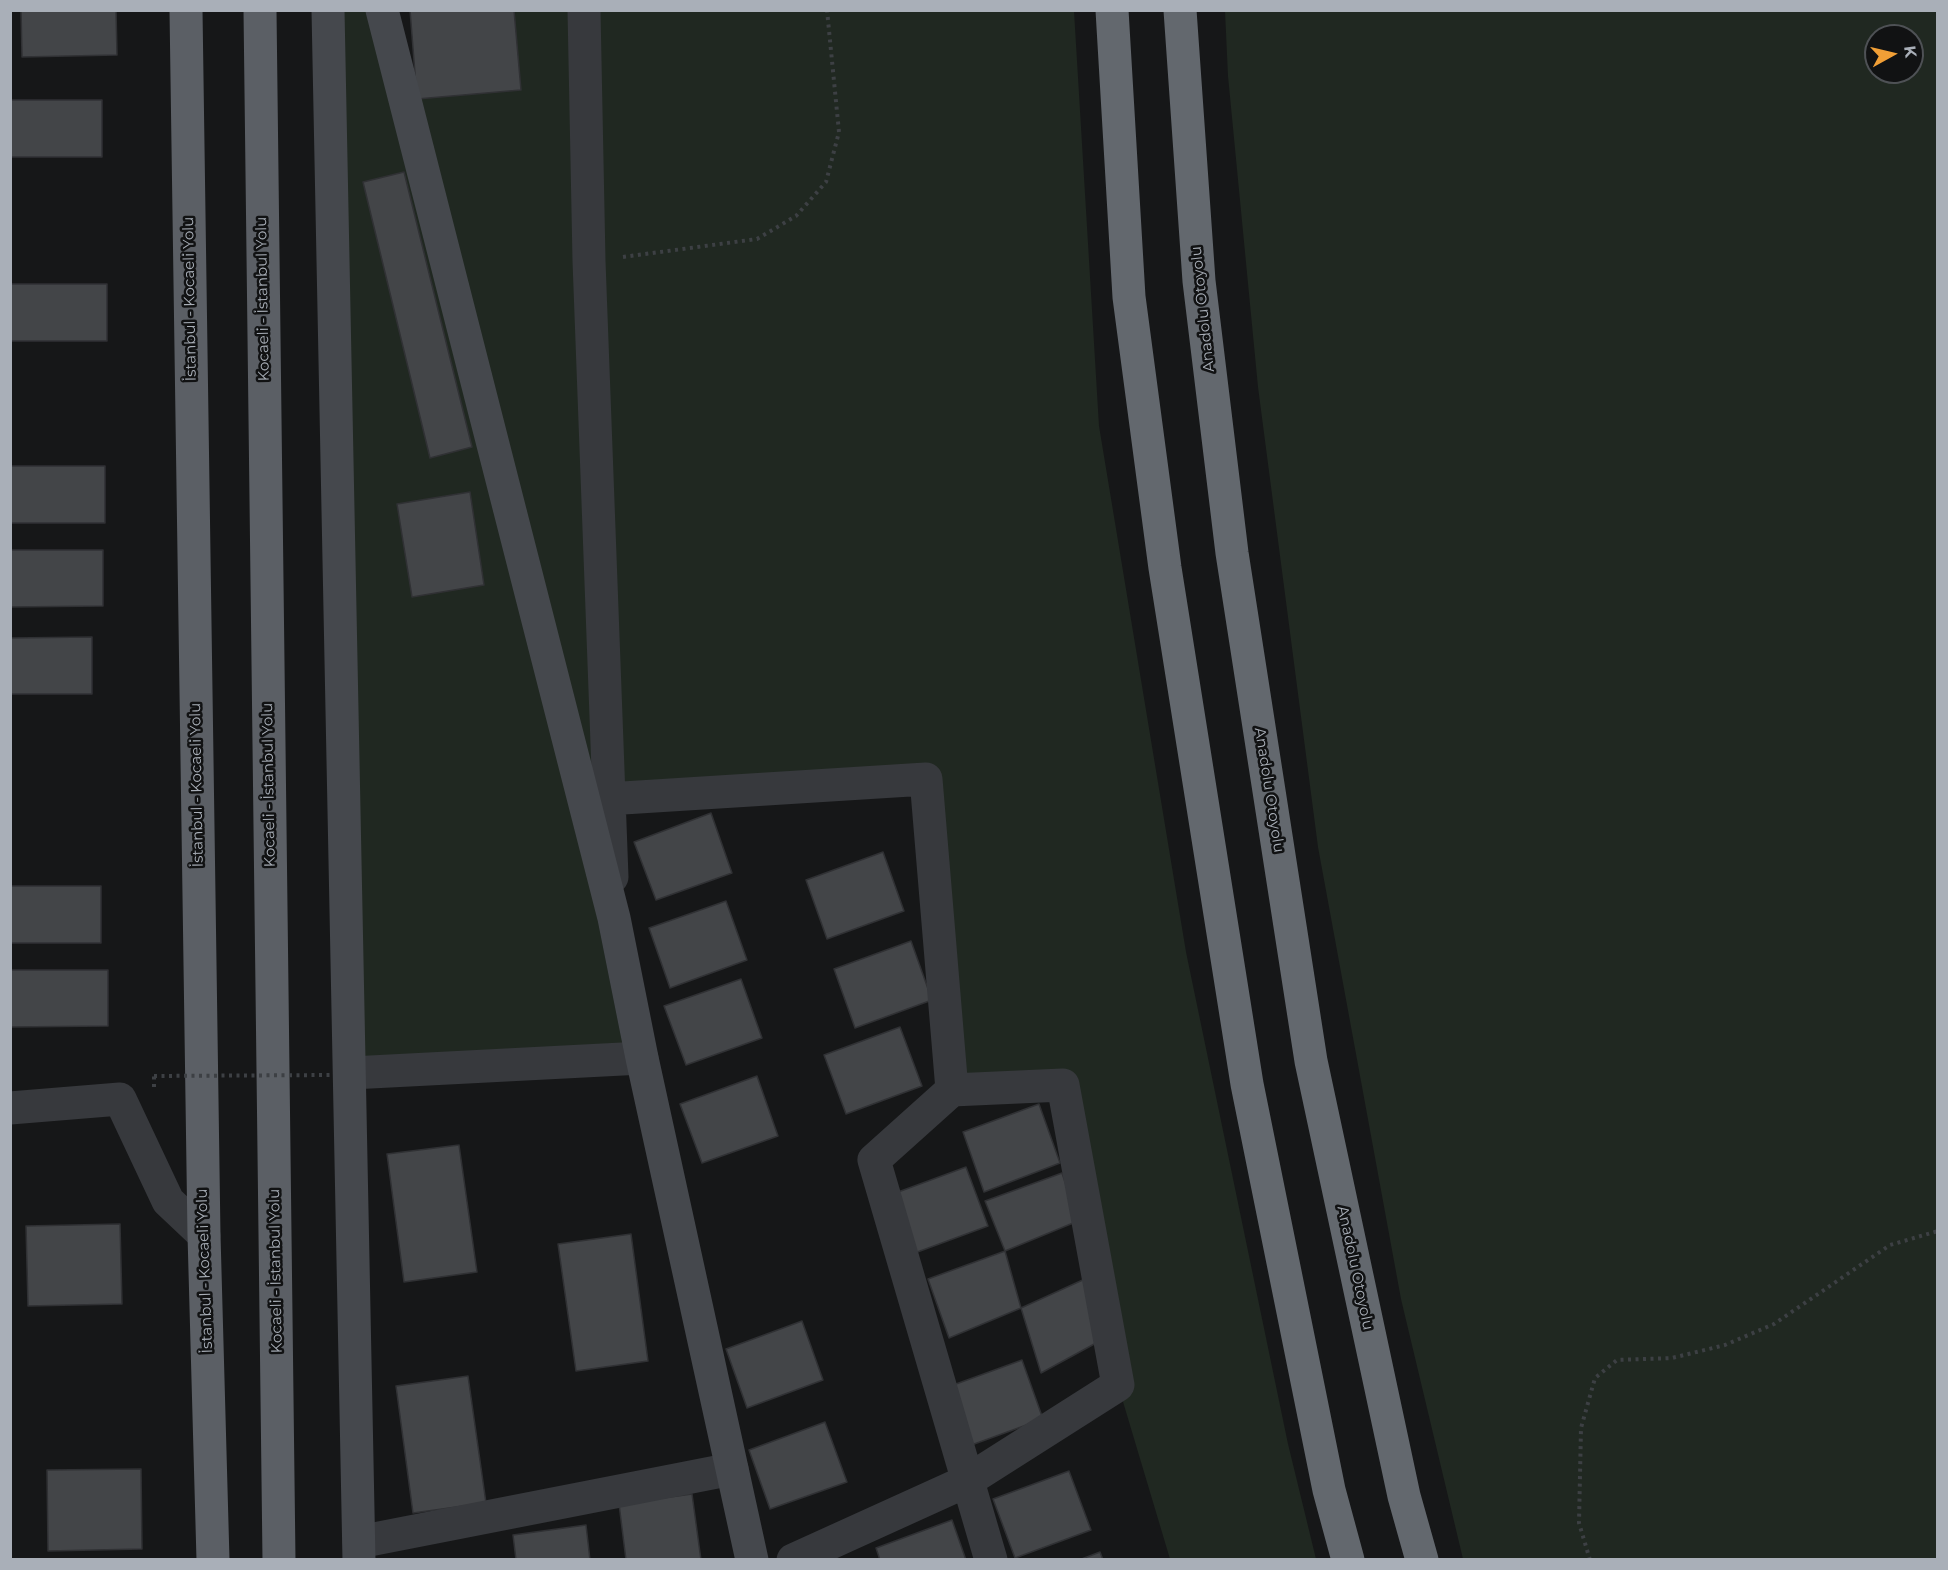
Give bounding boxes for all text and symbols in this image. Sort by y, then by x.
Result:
north arrow [1864,24,1924,84]
text: K [1900,45,1921,59]
street label: İstanbul - Kocaeli Yolu [180,216,200,382]
street label: Kocaeli - İstanbul Yolu [253,216,273,382]
street label: Anadolu Otoyolu [1187,245,1219,373]
street label: İstanbul - Kocaeli Yolu [187,702,207,868]
street label: Kocaeli - İstanbul Yolu [259,702,279,868]
street label: Anadolu Otoyolu [1250,726,1288,854]
street label: İstanbul - Kocaeli Yolu [193,1188,217,1354]
street label: Kocaeli - İstanbul Yolu [266,1188,286,1354]
street label: Anadolu Otoyolu [1333,1204,1377,1332]

